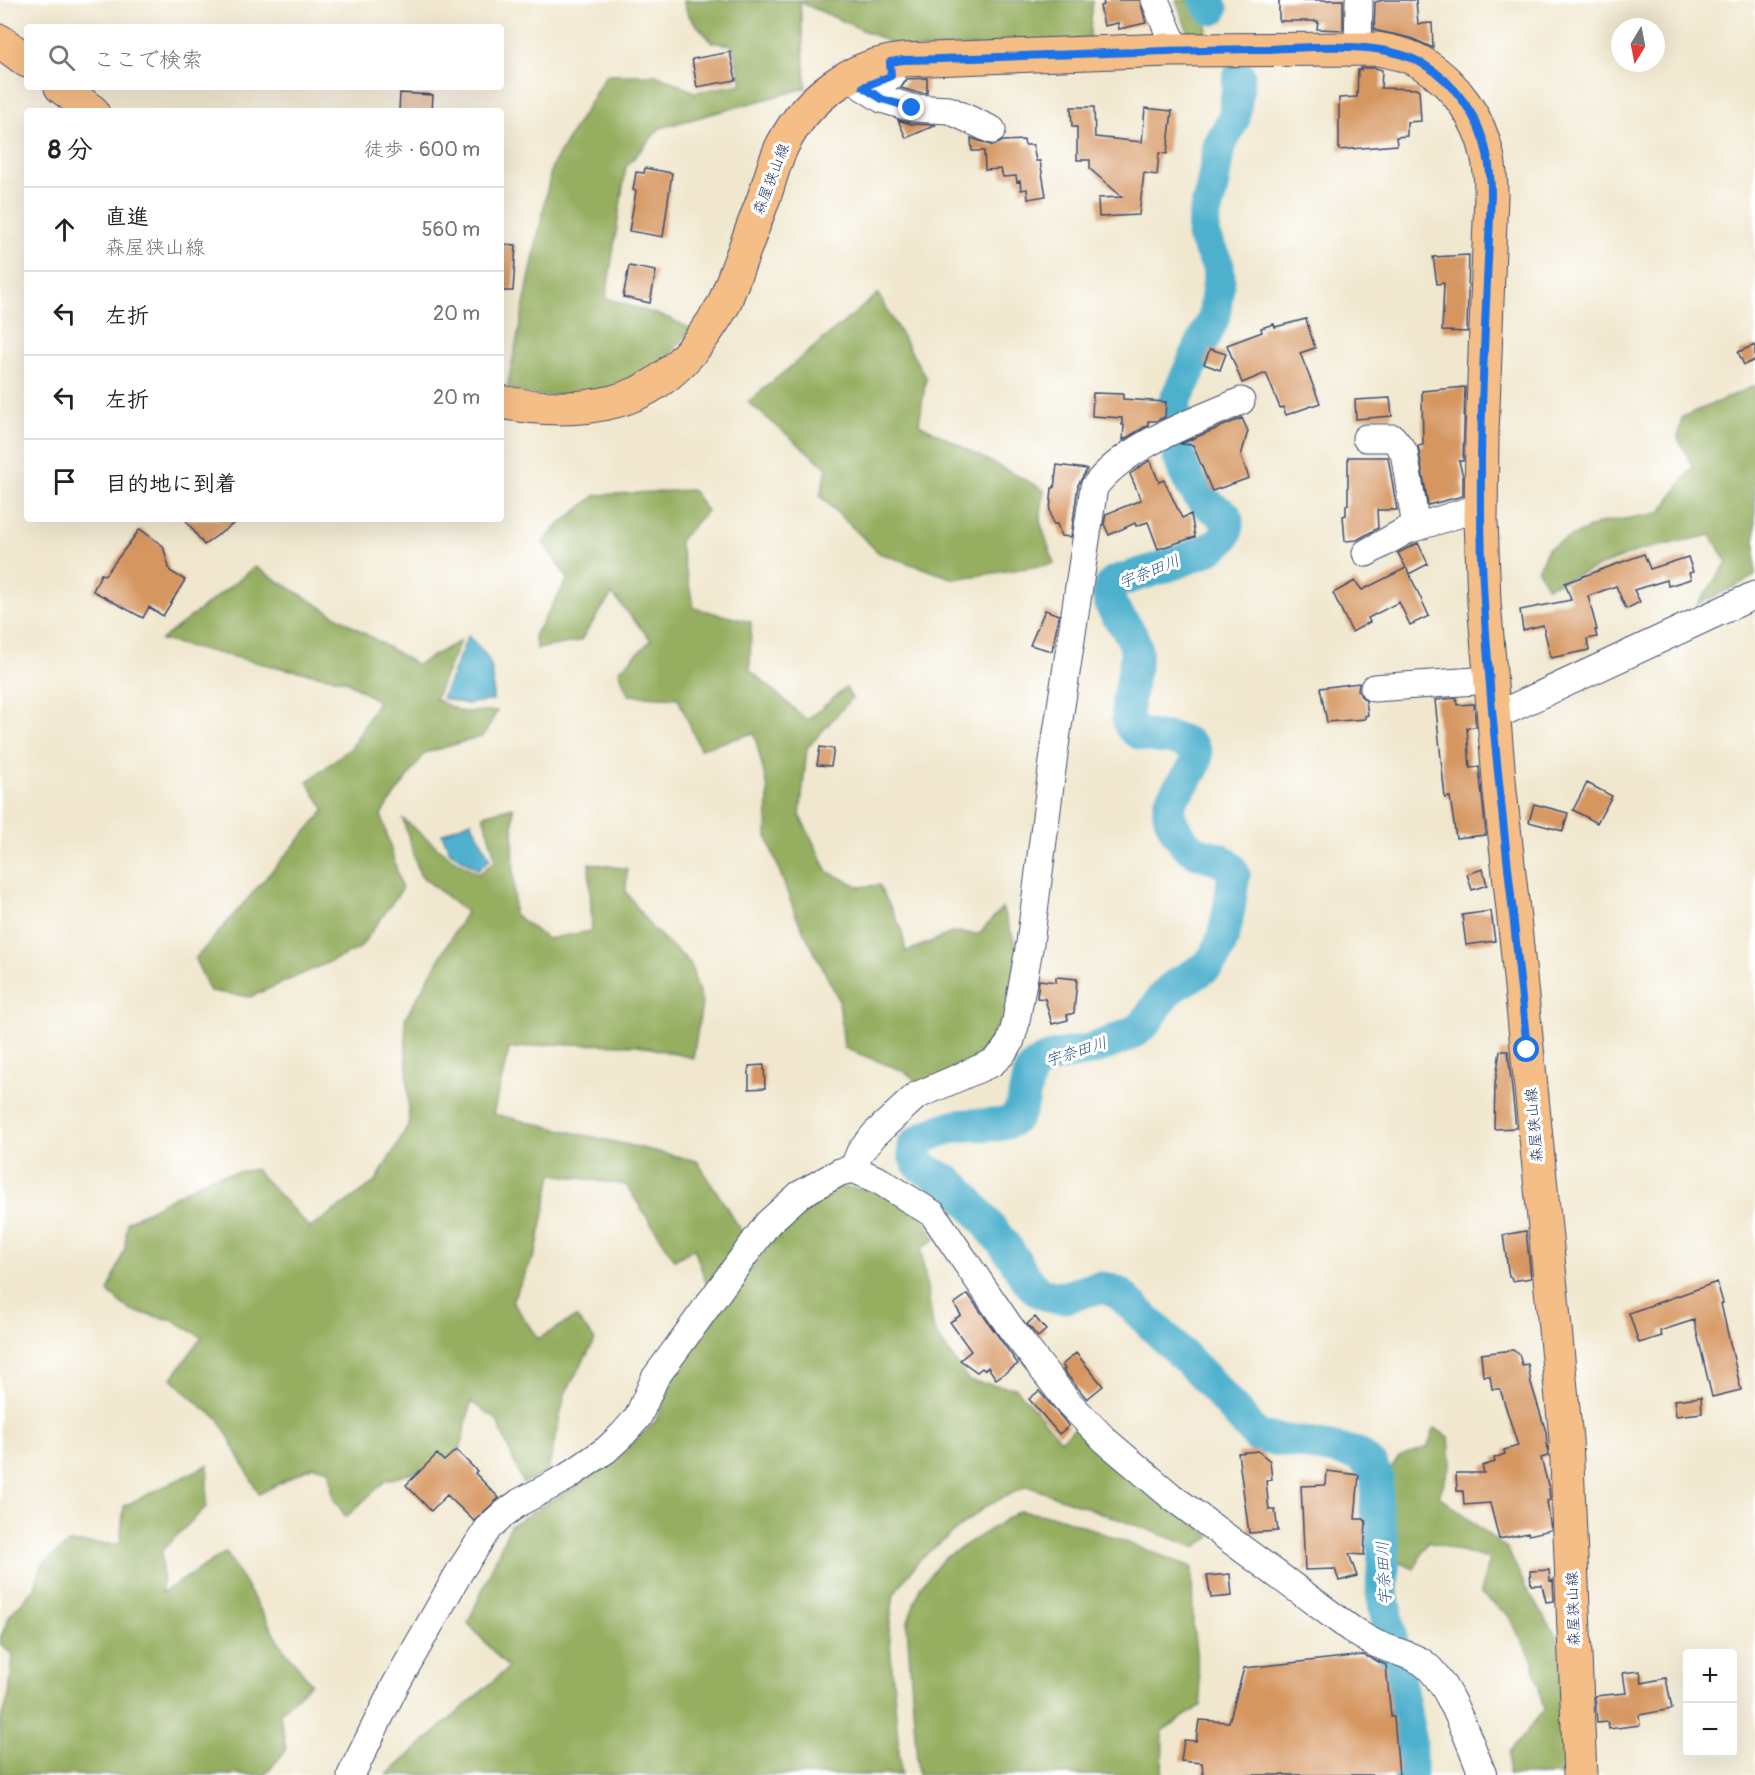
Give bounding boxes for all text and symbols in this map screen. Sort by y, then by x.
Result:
north arrow [1611,18,1665,72]
search box [24,24,504,90]
icon: search [45,41,78,74]
text: ここで検索 [93,46,203,74]
route end [898,94,924,120]
text: 8 分 [48,134,93,166]
text: 徒歩 · 600 m [364,137,480,162]
street label: 森屋狭山線 [749,141,794,218]
text: 直進 [105,203,149,231]
icon: ahead [48,213,81,246]
text: 560 m [422,217,480,242]
text: 森屋狭山線 [105,235,205,260]
icon: left [48,297,81,330]
text: 20 m [433,301,480,326]
text: 左折 [105,302,149,330]
icon: left [48,381,81,414]
text: 20 m [433,385,480,410]
text: 左折 [105,386,149,414]
icon: arrive [48,465,81,498]
text: 目的地に到着 [105,470,237,498]
water label: 宇奈田川 [1116,551,1183,593]
water label: 宇奈田川 [1043,1033,1110,1071]
route start [1513,1036,1539,1062]
street label: 森屋狭山線 [1522,1087,1547,1163]
water label: 宇奈田川 [1372,1540,1396,1605]
street label: 森屋狭山線 [1563,1571,1584,1647]
map controls [1683,1649,1737,1757]
button: + [1683,1649,1737,1703]
button: − [1683,1703,1737,1757]

